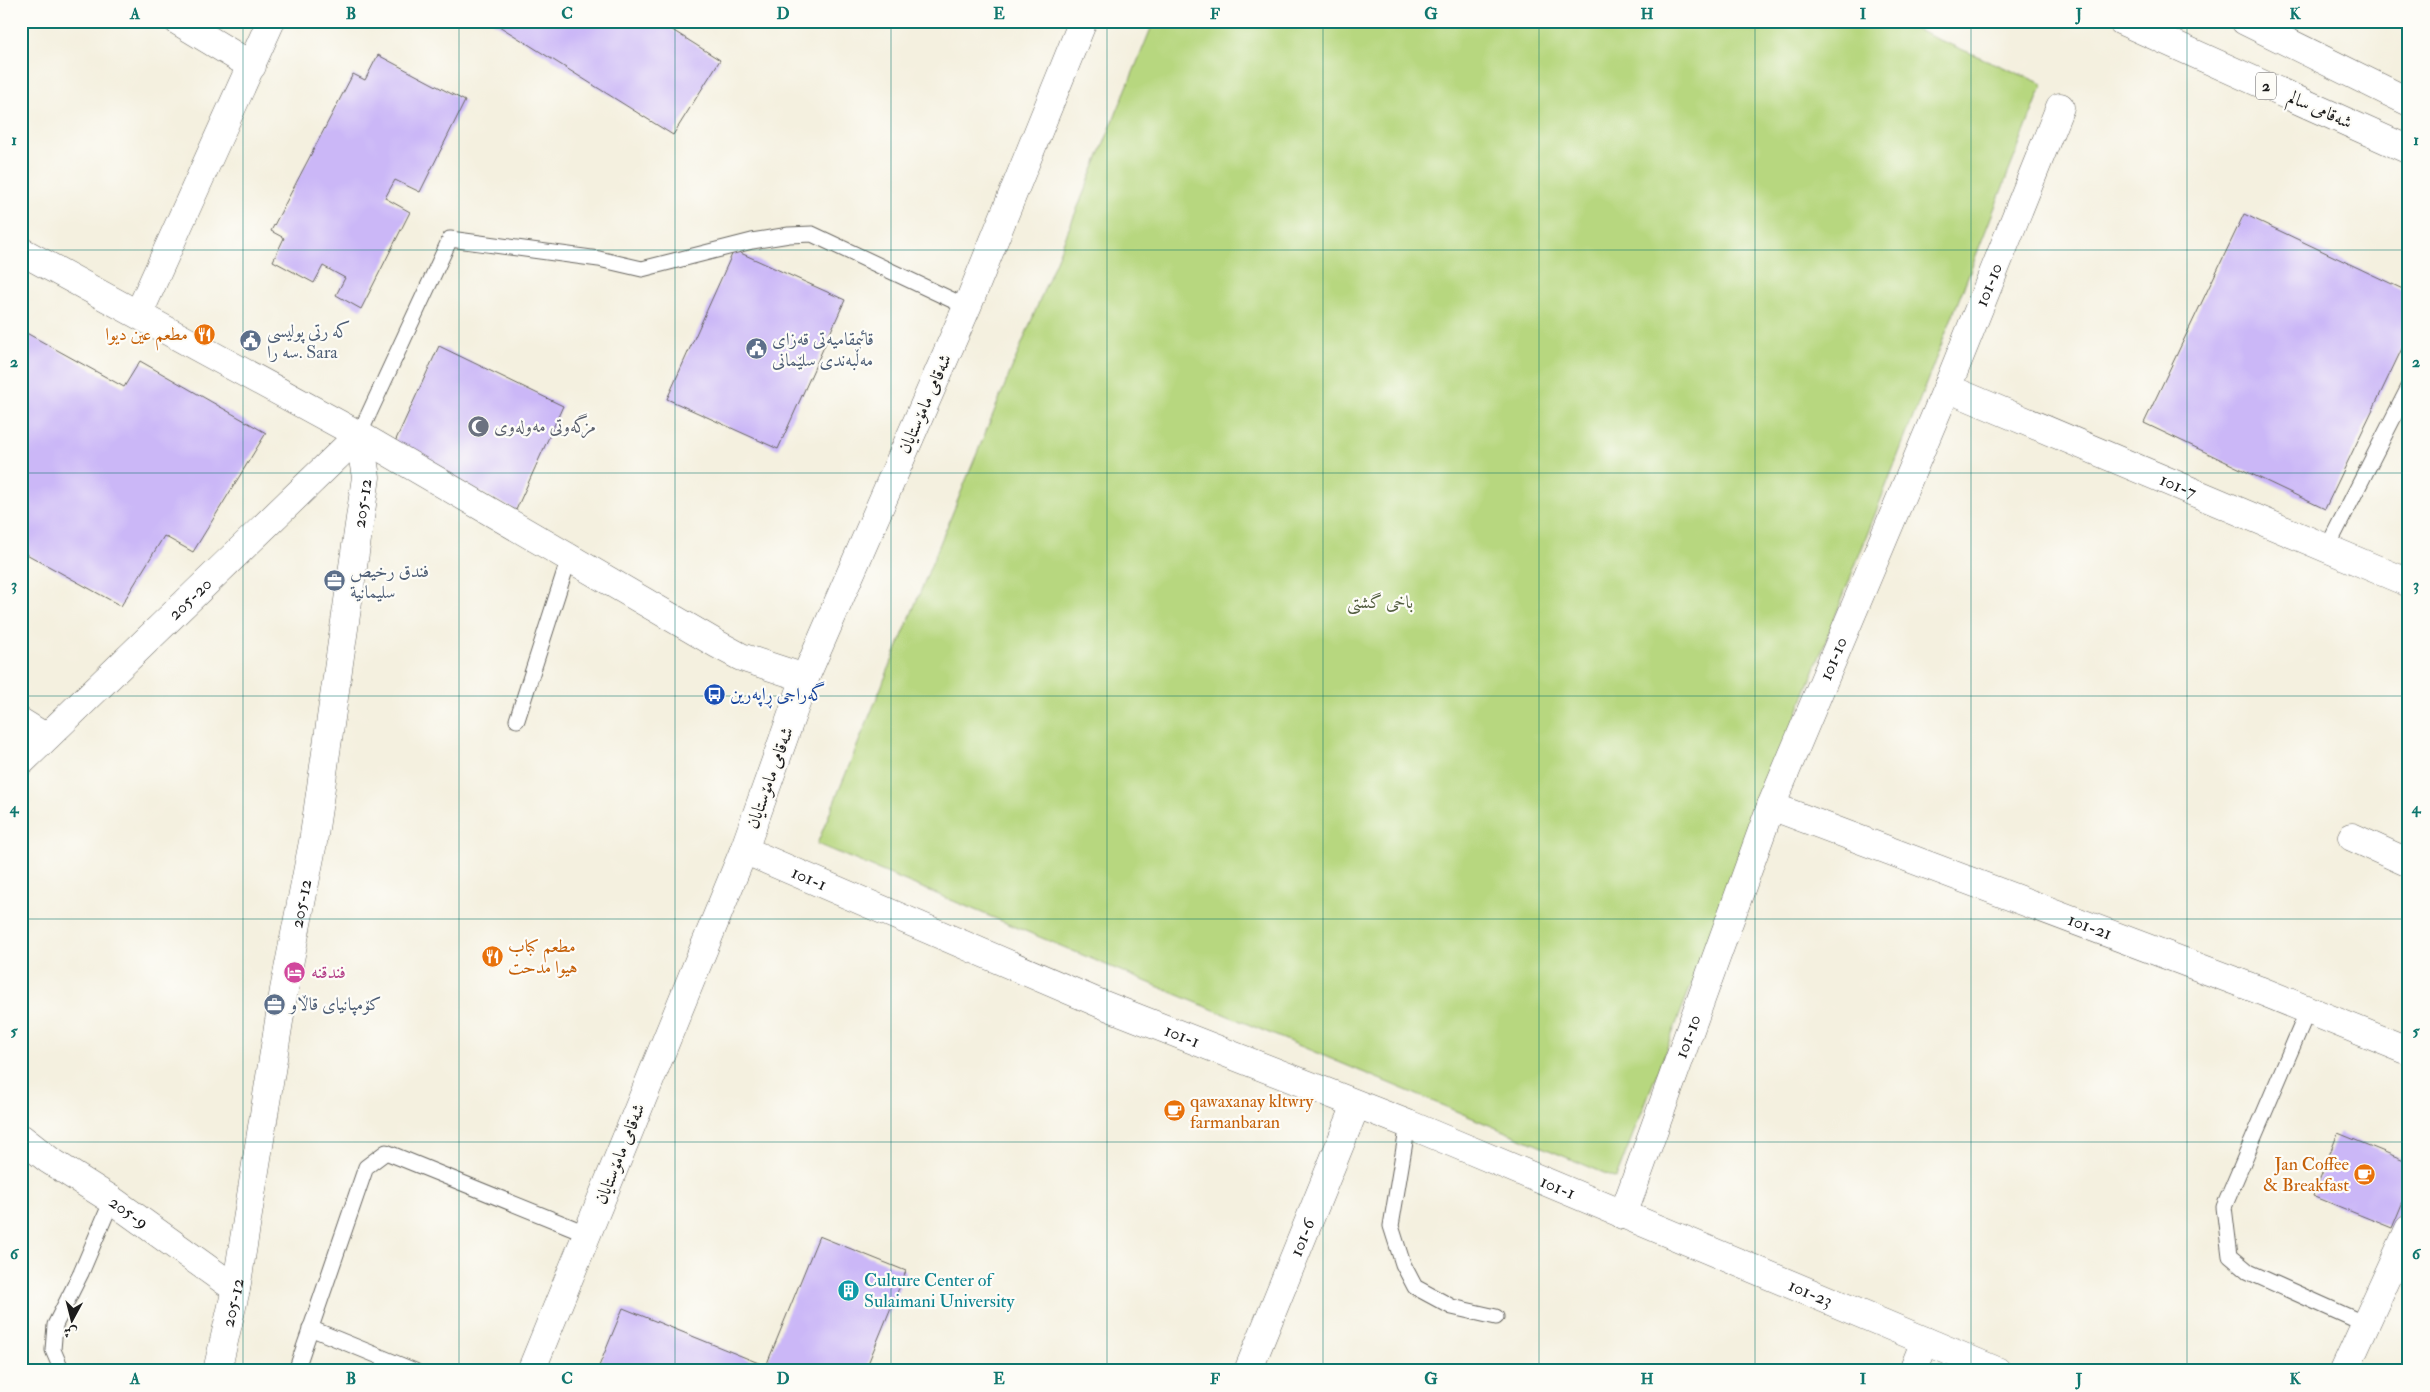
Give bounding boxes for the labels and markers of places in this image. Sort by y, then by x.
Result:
place label: که رتی پولیسی سه را. Sara [267,320,350,364]
restaurant icon: مطعم عين ديوا [192,322,216,346]
place label: مطعم عين ديوا [105,323,188,351]
place label: قائیمقامیەتی قەزای مەڵبەندی سلێمانی [772,328,874,372]
public building icon: که رتی پولیسی سه را. Sara [239,329,263,353]
public building icon: قائیمقامیەتی قەزای مەڵبەندی سلێمانی [744,337,768,361]
place label: مزگەوتی مەولەوی [494,413,596,439]
mosque icon: مزگەوتی مەولەوی [466,414,490,438]
place label: فندق رخيص سليمانية [350,560,429,604]
office icon: فندق رخيص سليمانية [322,569,346,593]
place label: گەراجی ڕاپەرین [730,681,825,709]
bus stop icon: گەراجی ڕاپەرین [702,682,726,706]
place label: مطعم كباب هيوا مدحت [508,935,578,979]
restaurant icon: مطعم كباب هيوا مدحت [480,944,504,968]
hotel icon: فندقنه [283,960,307,984]
place label: فندقنه [311,961,346,984]
office icon: کۆمپانیای قاڵاو [262,992,286,1016]
place label: کۆمپانیای قاڵاو [288,993,381,1016]
place label: qawaxanay kltwry farmanbaran [1190,1090,1314,1134]
cafe icon: qawaxanay kltwry farmanbaran [1162,1099,1186,1123]
place label: Jan Coffee & Breakfast [2263,1153,2349,1197]
cafe icon: Jan Coffee & Breakfast [2353,1162,2377,1186]
place label: Culture Center of Sulaimani University [864,1269,1015,1313]
building icon: Culture Center of Sulaimani University [836,1278,860,1302]

